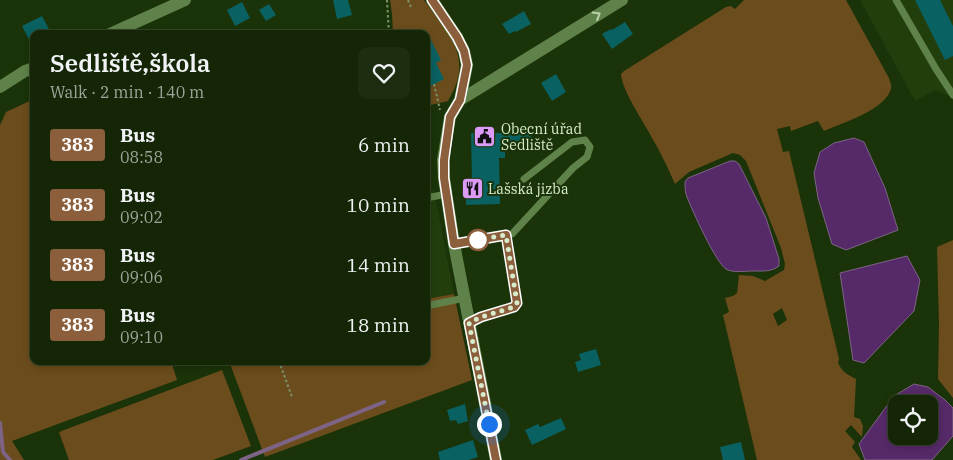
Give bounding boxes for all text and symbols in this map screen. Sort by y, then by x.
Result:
one-way arrow [592,11,601,21]
text: Sedliště,škola [50,47,210,79]
button: heart [358,47,410,99]
text: Walk · 2 min · 140 m [50,82,204,102]
place label: Obecní úřad Sedliště [501,120,582,154]
text: Bus [120,123,155,147]
public building icon: Obecní úřad Sedliště [473,125,497,149]
text: 383 [61,133,94,156]
text: 6 min [358,133,410,157]
text: 08:58 [120,147,163,167]
restaurant icon: Lašská jizba [460,177,484,201]
place label: Lašská jizba [488,180,569,198]
text: Bus [120,183,155,207]
text: 383 [61,193,94,216]
text: 10 min [347,193,410,217]
text: 09:02 [120,207,163,227]
unlabelled marker [467,229,489,251]
text: Bus [120,243,155,267]
text: 383 [61,253,94,276]
text: 14 min [347,253,410,277]
text: 09:06 [120,267,163,287]
text: Bus [120,303,155,327]
text: 383 [61,313,94,336]
text: 18 min [347,313,410,337]
text: 09:10 [120,327,163,347]
map controls [888,395,938,445]
button: locate [888,395,938,445]
your location [477,412,502,437]

